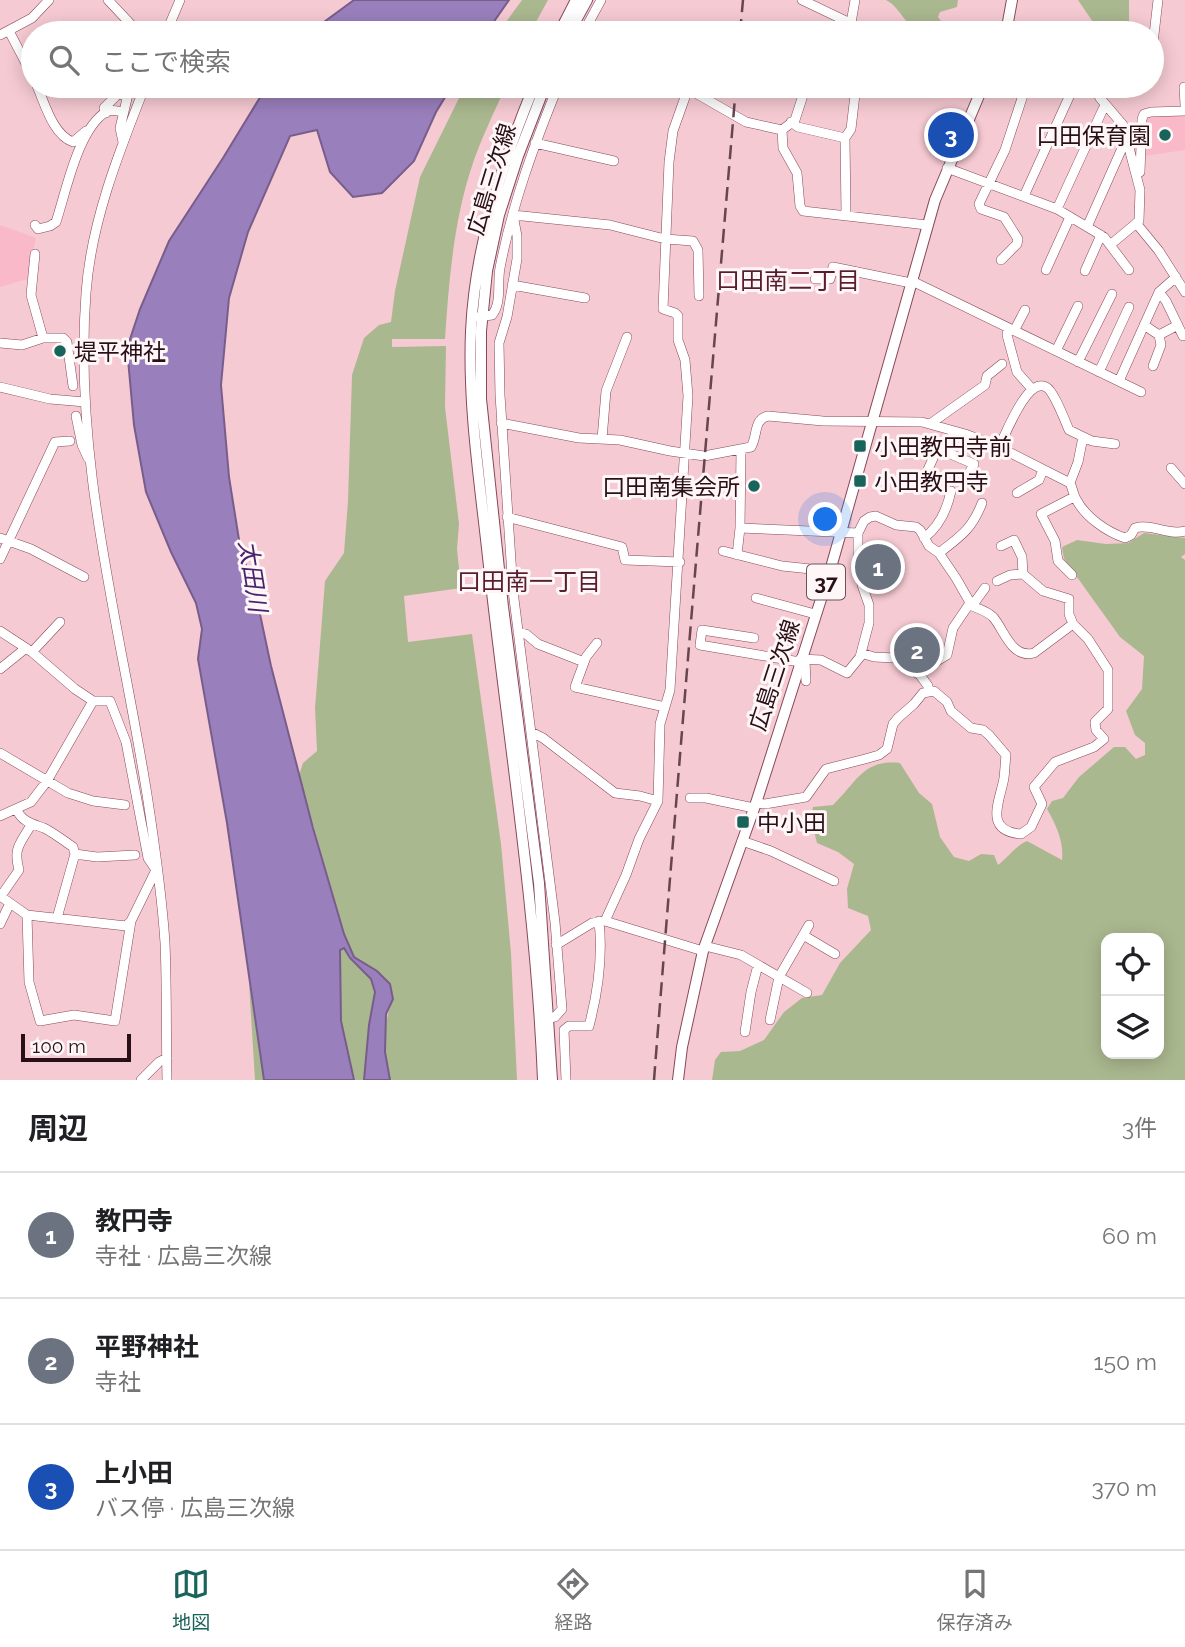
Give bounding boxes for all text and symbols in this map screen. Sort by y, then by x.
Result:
search box [21,21,1164,98]
icon: search [45,41,83,79]
text: ここで検索 [101,47,231,77]
pin: 3 [928,109,974,161]
street label: 広島三次線 [461,120,521,238]
place label: 口田保育園 [1036,122,1151,149]
marker: 口田保育園 [1157,127,1173,143]
district label: 口田南二丁目 [716,266,860,295]
place label: 堤平神社 [74,338,166,365]
marker: 堤平神社 [52,343,68,359]
place label: 小田教円寺前 [874,433,1012,460]
marker: 小田教円寺前 [852,438,868,454]
place label: 小田教円寺 [874,468,989,495]
place label: 口田南集会所 [602,473,740,500]
marker: 小田教円寺 [852,473,868,489]
marker: 口田南集会所 [746,478,762,494]
your location [808,502,842,536]
water label: 太田川 [233,538,273,617]
pin: 1 [855,541,901,593]
road number: 37 [807,564,845,600]
district label: 口田南一丁目 [457,567,601,596]
street label: 広島三次線 [743,616,805,734]
pin: 2 [894,624,940,676]
place label: 中小田 [757,809,826,836]
marker: 中小田 [735,814,751,830]
map controls [1101,933,1164,1059]
button: locate [1101,933,1164,996]
button: layers [1101,996,1164,1059]
scale bar [21,1031,131,1063]
text: 100 m [32,1035,86,1057]
text: 周辺 [28,1111,88,1146]
text: 3件 [1122,1114,1157,1141]
text: 教円寺 [95,1206,173,1236]
text: 1 [45,1222,57,1249]
text: 60 m [1102,1222,1157,1249]
text: 寺社 · 広島三次線 [95,1242,272,1269]
text: 平野神社 [95,1332,199,1362]
text: 2 [45,1348,57,1375]
text: 150 m [1094,1348,1157,1375]
text: 寺社 [95,1368,141,1395]
text: 上小田 [95,1458,173,1488]
text: 3 [45,1474,57,1501]
text: 370 m [1092,1474,1157,1501]
text: バス停 · 広島三次線 [95,1494,295,1521]
tab: 地図 [172,1565,210,1634]
tab: 経路 [554,1565,593,1634]
tab: 保存済み [937,1565,1013,1634]

